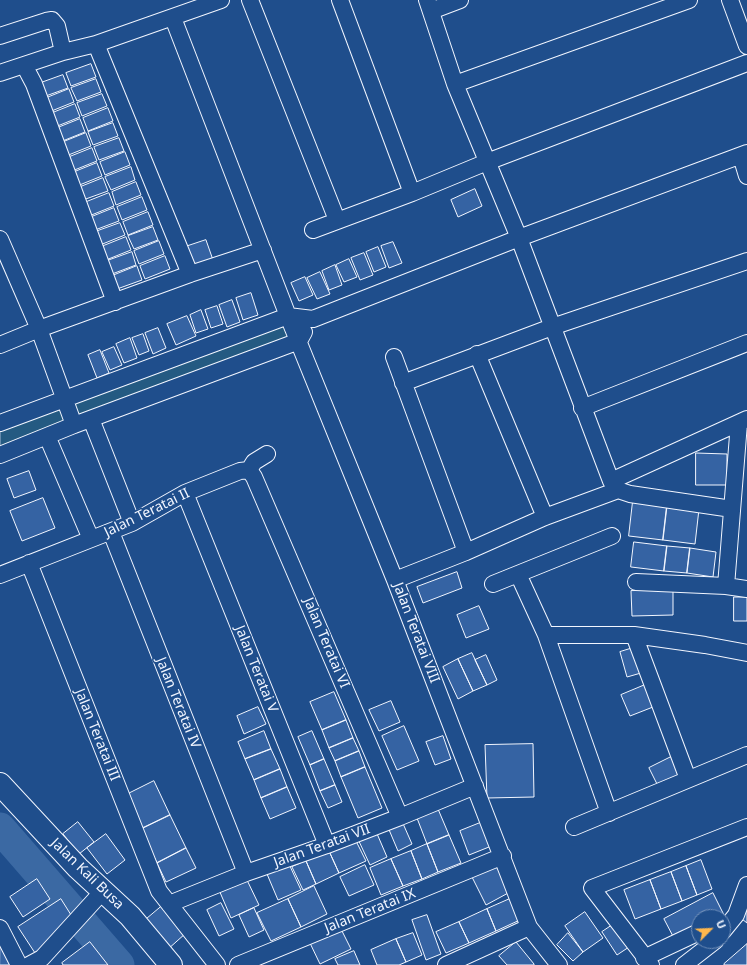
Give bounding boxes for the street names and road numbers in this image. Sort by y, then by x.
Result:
street label: Jalan Teratai II [101,485,193,541]
street label: Jalan Teratai VIII [389,580,443,686]
street label: Jalan Teratai VI [299,595,353,691]
street label: Jalan Teratai V [231,623,281,715]
street label: Jalan Teratai IV [152,655,204,751]
street label: Jalan Teratai III [71,686,123,784]
street label: Jalan Teratai VII [271,821,373,871]
street label: Jalan Kali Busa [47,835,127,913]
street label: Jalan Teratai IX [322,885,418,937]

